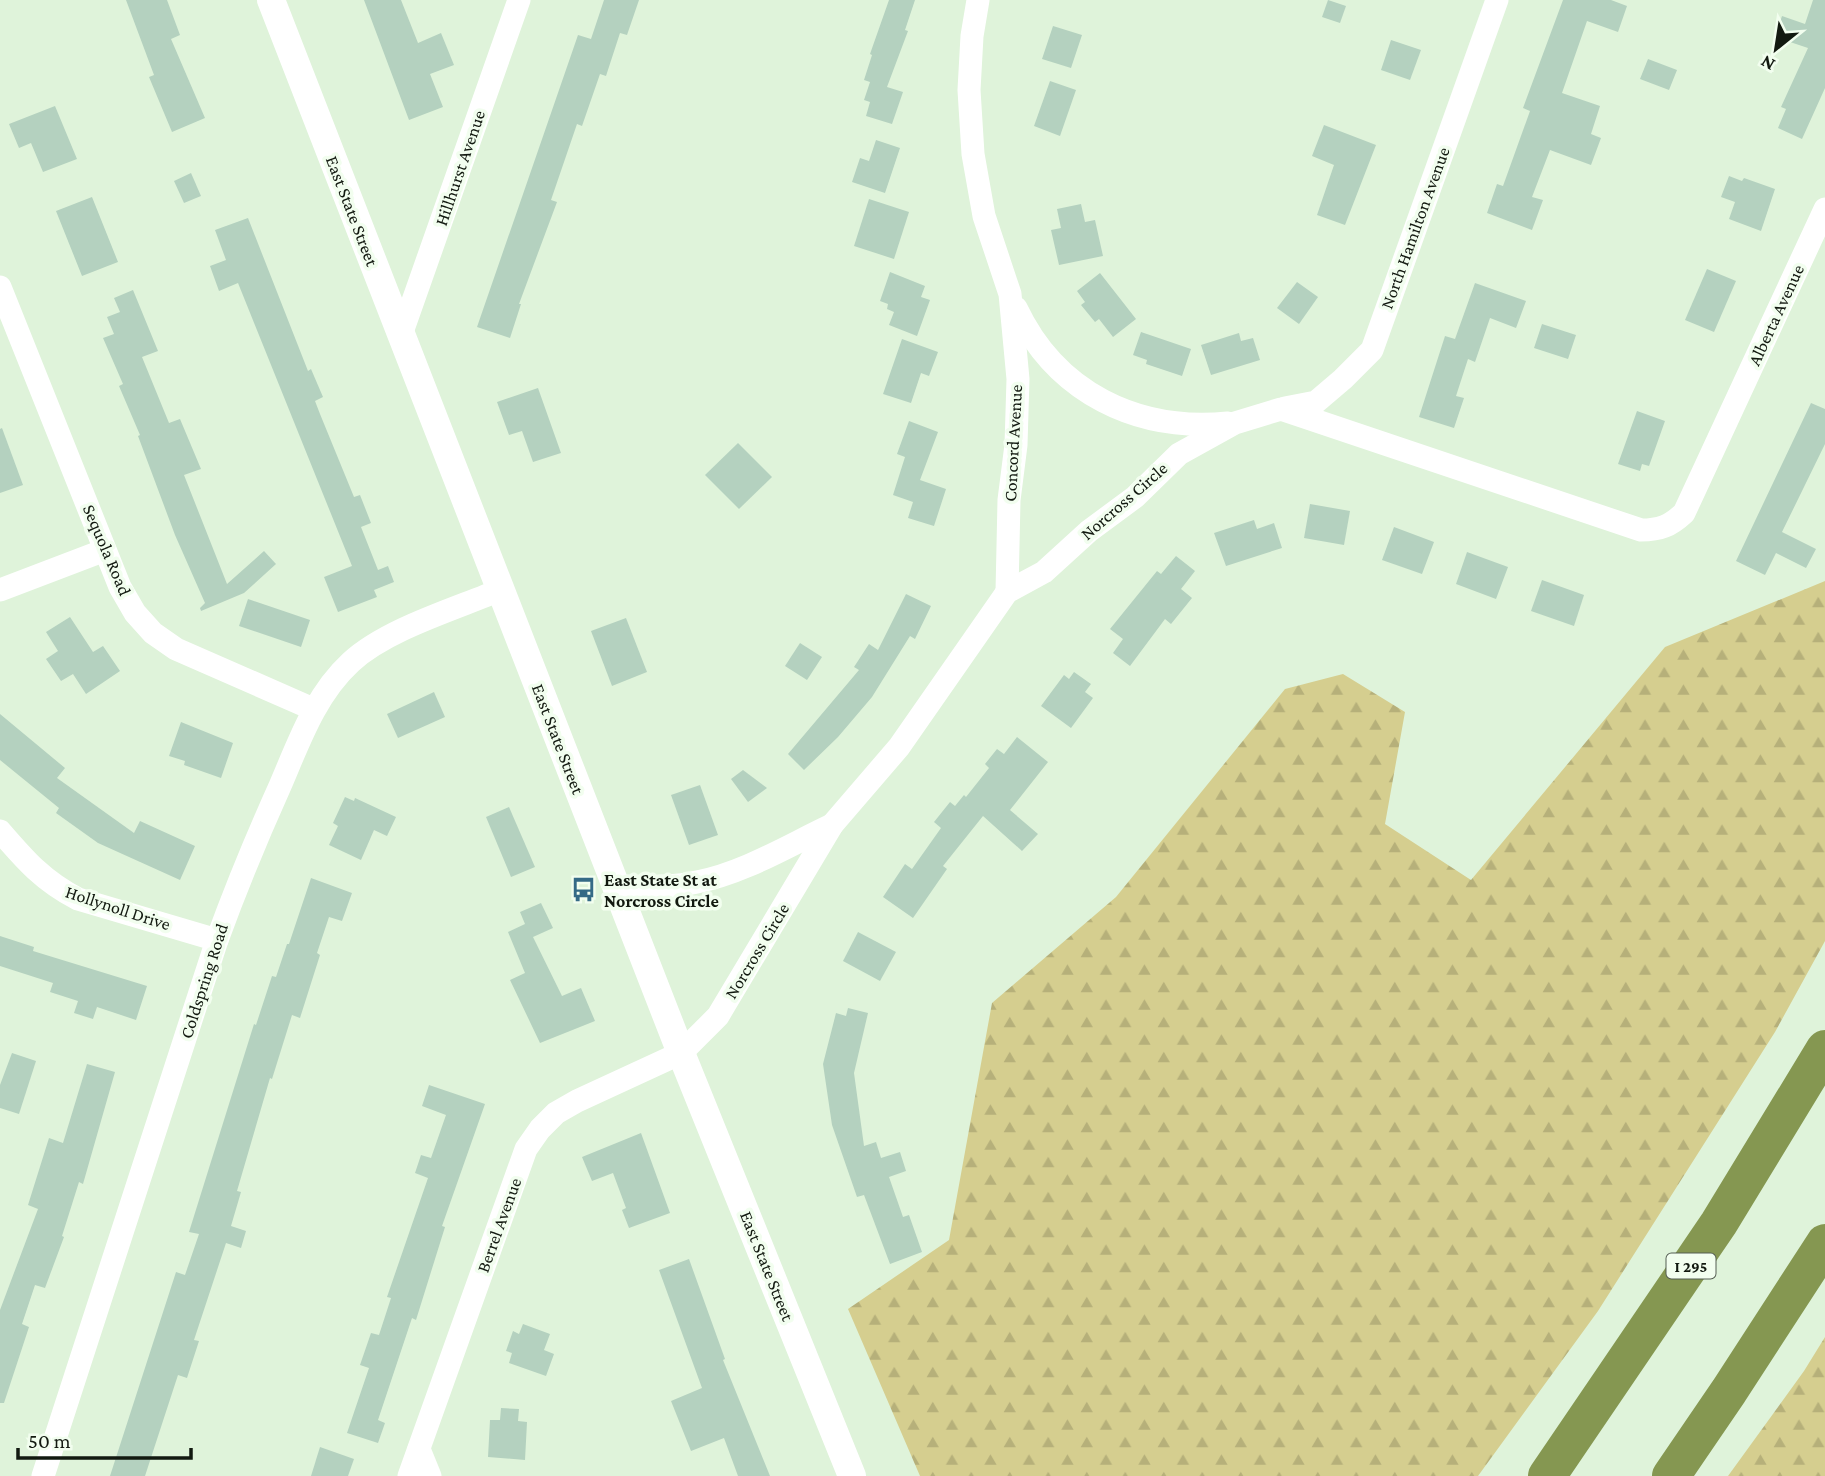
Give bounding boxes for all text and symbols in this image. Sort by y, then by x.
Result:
north arrow [1741,14,1811,84]
text: N [1757,51,1779,76]
street label: Hillhurst Avenue [431,108,489,228]
street label: North Hamilton Avenue [1376,144,1454,312]
street label: East State Street [322,153,383,270]
street label: Alberta Avenue [1744,261,1808,369]
street label: Concord Avenue [1000,384,1026,502]
street label: Norcross Circle [1077,458,1171,544]
street label: Sequola Road [79,501,135,599]
street label: East State Street [528,681,589,798]
place label: East State St at Norcross Circle [604,870,719,911]
bus stop icon: East State St at Norcross Circle [570,876,598,904]
street label: Hollynoll Drive [63,882,173,934]
street label: Norcross Circle [721,900,793,1002]
street label: Coldspring Road [176,921,232,1041]
street label: Berrel Avenue [473,1175,525,1275]
street label: East State Street [736,1208,798,1325]
road number: I 295 [1666,1254,1716,1278]
scale bar [18,1416,191,1460]
text: 50 m [28,1429,71,1453]

